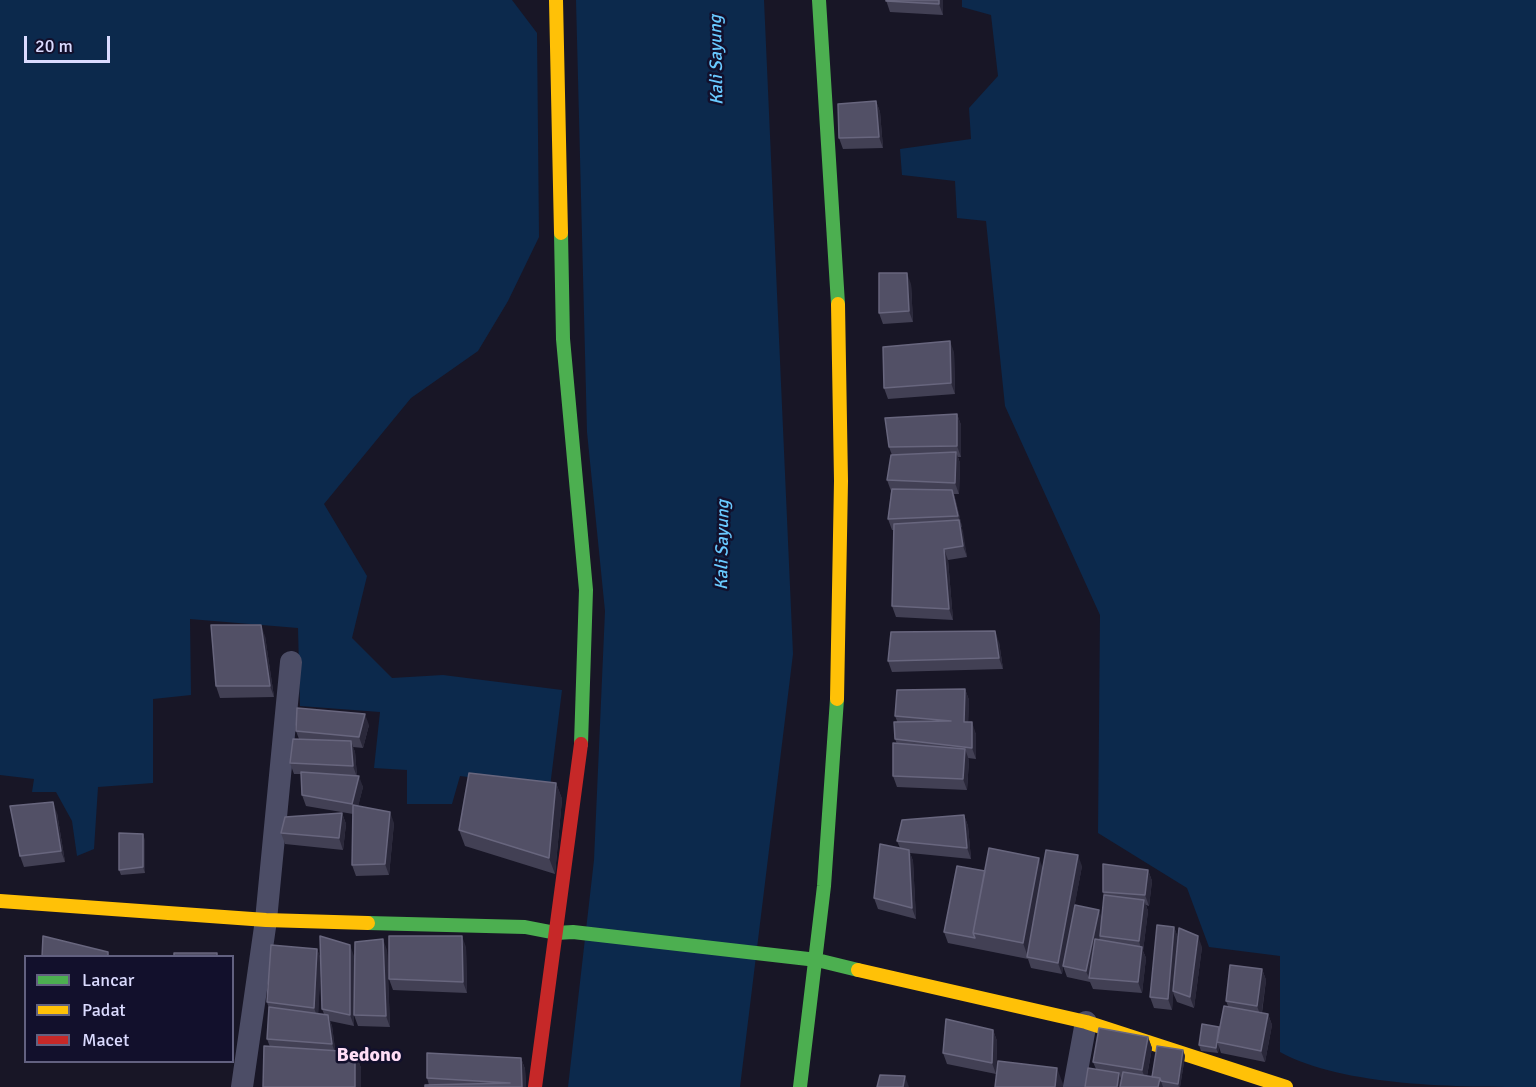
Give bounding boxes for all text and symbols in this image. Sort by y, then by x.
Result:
water label: Kali Sayung [705,15,729,105]
scale bar [27,24,112,62]
text: 20 m [35,35,73,57]
water label: Kali Sayung [711,500,735,590]
legend [24,955,234,1063]
text: Lancar [82,969,134,991]
text: Padat [82,999,126,1021]
text: Macet [82,1029,129,1051]
district label: Bedono [337,1044,401,1068]

